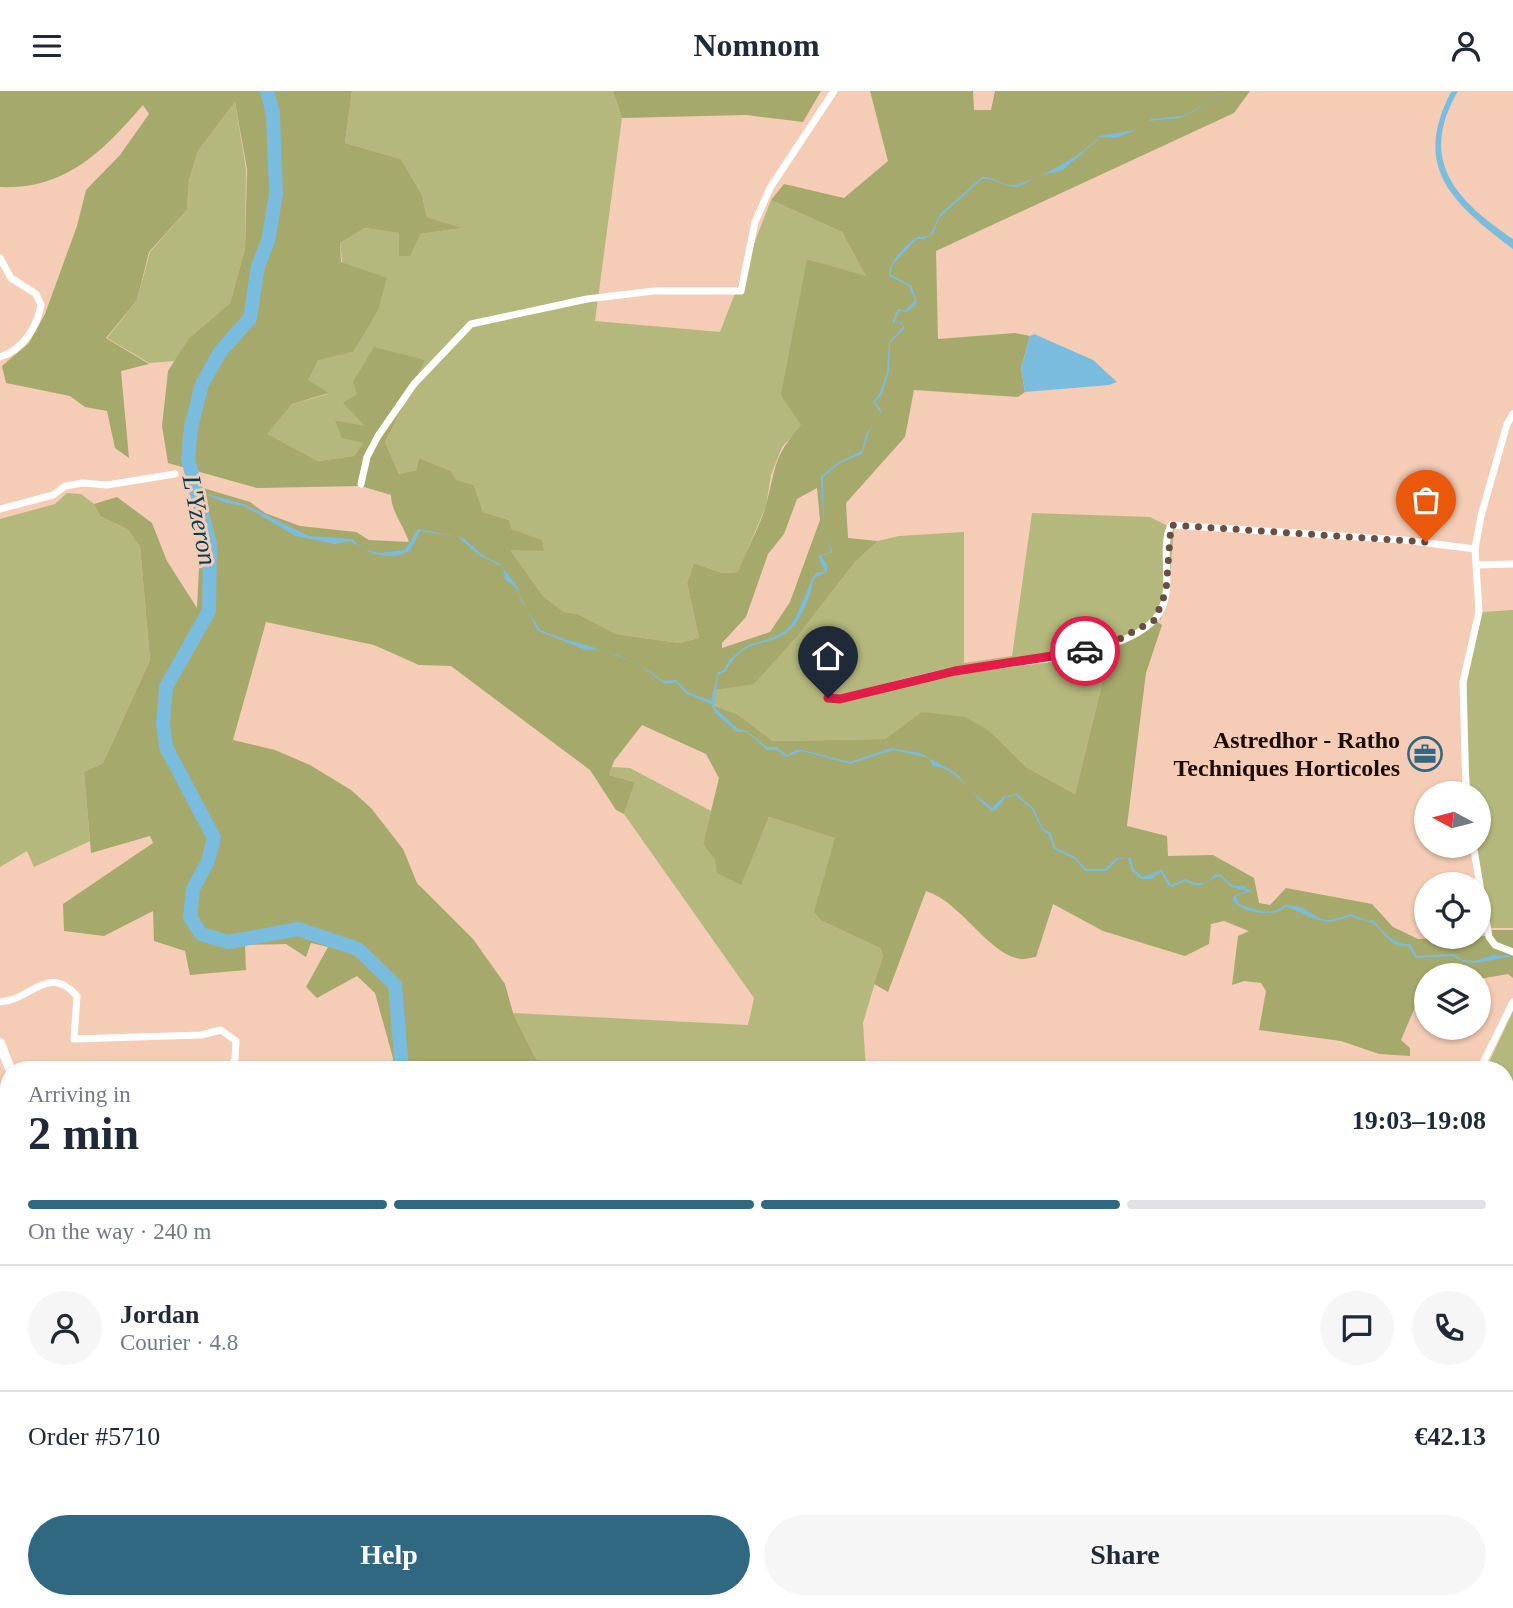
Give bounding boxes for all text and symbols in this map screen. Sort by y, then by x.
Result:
icon: menu [28,27,66,65]
text: Nomnom [693,27,820,63]
icon: person [1447,27,1485,65]
pin [1396,470,1456,542]
water label: L'Yzeron [176,472,222,568]
icon: bag [1407,481,1445,519]
courier [1050,616,1120,686]
pin [798,626,858,698]
icon: car [1066,632,1104,670]
icon: home [809,637,847,675]
place label: Astredhor - Ratho Techniques Horticoles [1174,727,1400,781]
office icon: Astredhor - Ratho Techniques Horticoles [1406,735,1444,773]
north arrow [1414,781,1491,857]
map controls [1414,781,1491,1040]
button: locate [1414,872,1491,949]
button: layers [1414,963,1491,1040]
text: Arriving in [28,1082,131,1107]
text: 19:03–19:08 [1352,1106,1486,1135]
text: 2 min [28,1108,139,1159]
text: On the way · 240 m [28,1219,211,1244]
button: person [28,1291,102,1365]
button: chat [1320,1291,1394,1365]
button: phone [1412,1291,1486,1365]
text: Jordan [120,1300,199,1329]
text: Courier · 4.8 [120,1330,238,1355]
text: Order #5710 [28,1422,160,1451]
text: €42.13 [1415,1422,1486,1451]
button: Help [28,1515,750,1595]
button: Share [764,1515,1486,1595]

